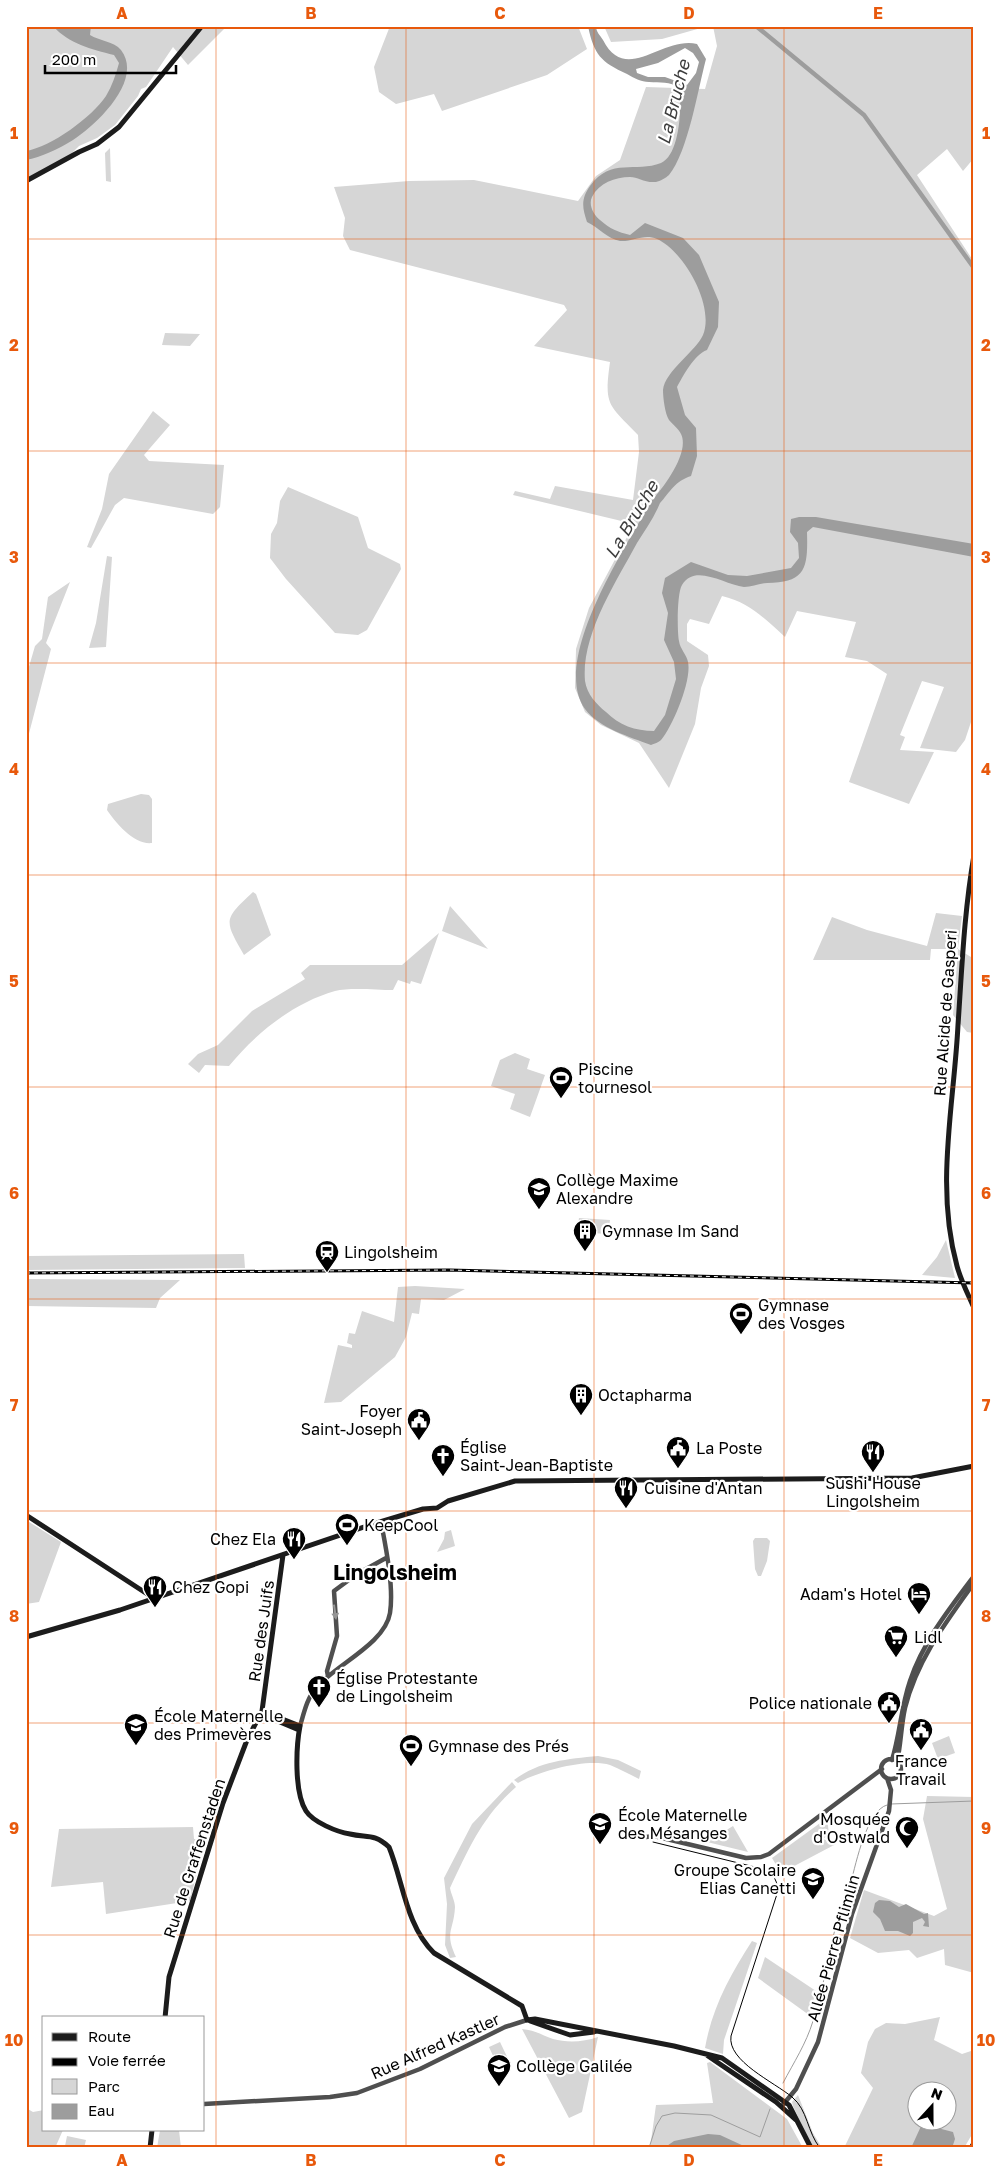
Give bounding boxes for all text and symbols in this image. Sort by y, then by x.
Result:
text: A [116,3,128,23]
text: B [305,3,317,23]
text: C [494,3,506,23]
text: D [683,3,695,23]
text: E [873,3,883,23]
scale bar [45,42,176,74]
text: 200 m [52,50,96,68]
water label: La Bruche [652,56,695,147]
text: 1 [10,123,18,143]
text: 1 [982,123,990,143]
text: 2 [9,335,19,355]
text: 2 [981,335,991,355]
water label: La Bruche [599,475,663,562]
text: 3 [9,547,19,567]
text: 3 [981,547,991,567]
text: 4 [9,759,19,779]
text: 4 [981,759,991,779]
street label: Rue Alcide de Gasperi [929,929,961,1097]
text: 5 [9,971,19,991]
text: 5 [981,971,991,991]
place label: Piscine tournesol [578,1059,652,1097]
sports icon: Piscine tournesol [548,1065,574,1099]
place label: Collège Maxime Alexandre [556,1170,678,1208]
school or university icon: Collège Maxime Alexandre [526,1176,552,1210]
text: 6 [9,1183,19,1203]
text: 6 [981,1183,991,1203]
building icon: Gymnase Im Sand [572,1218,598,1252]
place label: Gymnase Im Sand [602,1221,739,1241]
station icon: Lingolsheim [314,1239,340,1273]
place label: Lingolsheim [344,1242,438,1262]
place label: Gymnase des Vosges [758,1295,845,1333]
sports icon: Gymnase des Vosges [728,1301,754,1335]
building icon: Octapharma [568,1382,594,1416]
place label: Octapharma [598,1385,692,1405]
text: 7 [10,1395,19,1415]
text: 7 [982,1395,991,1415]
place label: Foyer Saint-Joseph [301,1401,402,1439]
public building icon: Foyer Saint-Joseph [406,1407,432,1441]
public building icon: La Poste [665,1435,691,1469]
place label: Église Saint-Jean-Baptiste [460,1437,613,1475]
place label: La Poste [696,1438,762,1458]
restaurant icon: Sushi House Lingolsheim [860,1439,886,1473]
church icon: Église Saint-Jean-Baptiste [430,1443,456,1477]
place label: Sushi House Lingolsheim [825,1473,921,1511]
restaurant icon: Cuisine d'Antan [613,1475,639,1509]
place label: Cuisine d'Antan [644,1478,763,1498]
sports icon: KeepCool [334,1512,360,1546]
place label: KeepCool [364,1515,438,1535]
restaurant icon: Chez Ela [281,1526,307,1560]
place label: Chez Ela [210,1529,276,1549]
district label: Lingolsheim [333,1559,457,1585]
restaurant icon: Chez Gopi [142,1574,168,1608]
place label: Chez Gopi [172,1577,249,1597]
street label: Rue des Juifs [244,1579,278,1683]
hotel icon: Adam's Hotel [906,1581,932,1615]
place label: Adam's Hotel [800,1584,902,1604]
one-way arrow [332,1605,340,1621]
text: 8 [9,1606,19,1626]
text: 8 [981,1606,991,1626]
supermarket icon: Lidl [883,1624,909,1658]
place label: Lidl [914,1627,942,1647]
place label: Église Protestante de Lingolsheim [336,1668,478,1706]
church icon: Église Protestante de Lingolsheim [306,1674,332,1708]
public building icon: Police nationale [876,1690,902,1724]
place label: Police nationale [749,1693,872,1713]
place label: École Maternelle des Primevères [154,1706,283,1744]
school or university icon: École Maternelle des Primevères [123,1712,149,1746]
public building icon: France Travail [908,1717,934,1751]
sports icon: Gymnase des Prés [398,1733,424,1767]
place label: Gymnase des Prés [428,1736,569,1756]
place label: France Travail [895,1751,947,1789]
street label: Rue de Graffenstaden [159,1776,229,1940]
place label: École Maternelle des Mésanges [618,1805,747,1843]
place label: Mosquée d'Ostwald [813,1809,890,1847]
school or university icon: École Maternelle des Mésanges [587,1811,613,1845]
mosque icon: Mosquée d'Ostwald [894,1815,920,1849]
text: 9 [9,1818,19,1838]
text: 9 [981,1818,991,1838]
place label: Groupe Scolaire Elias Canetti [674,1860,796,1898]
school or university icon: Groupe Scolaire Elias Canetti [800,1866,826,1900]
street label: Allée Pierre Pflimlin [802,1872,864,2024]
street label: Rue Alfred Kastler [367,2009,503,2083]
legend [42,2016,205,2132]
text: Route [88,2027,131,2045]
text: 10 [5,2030,23,2050]
text: 10 [977,2030,995,2050]
text: Voie ferrée [88,2051,166,2069]
school or university icon: Collège Galilée [486,2053,512,2087]
place label: Collège Galilée [516,2056,632,2076]
text: Parc [88,2077,120,2095]
north arrow [908,2082,958,2132]
text: N [929,2084,945,2103]
text: Eau [88,2101,115,2119]
text: A [116,2150,128,2170]
text: B [305,2150,317,2170]
text: C [494,2150,506,2170]
text: D [683,2150,695,2170]
text: E [873,2150,883,2170]

